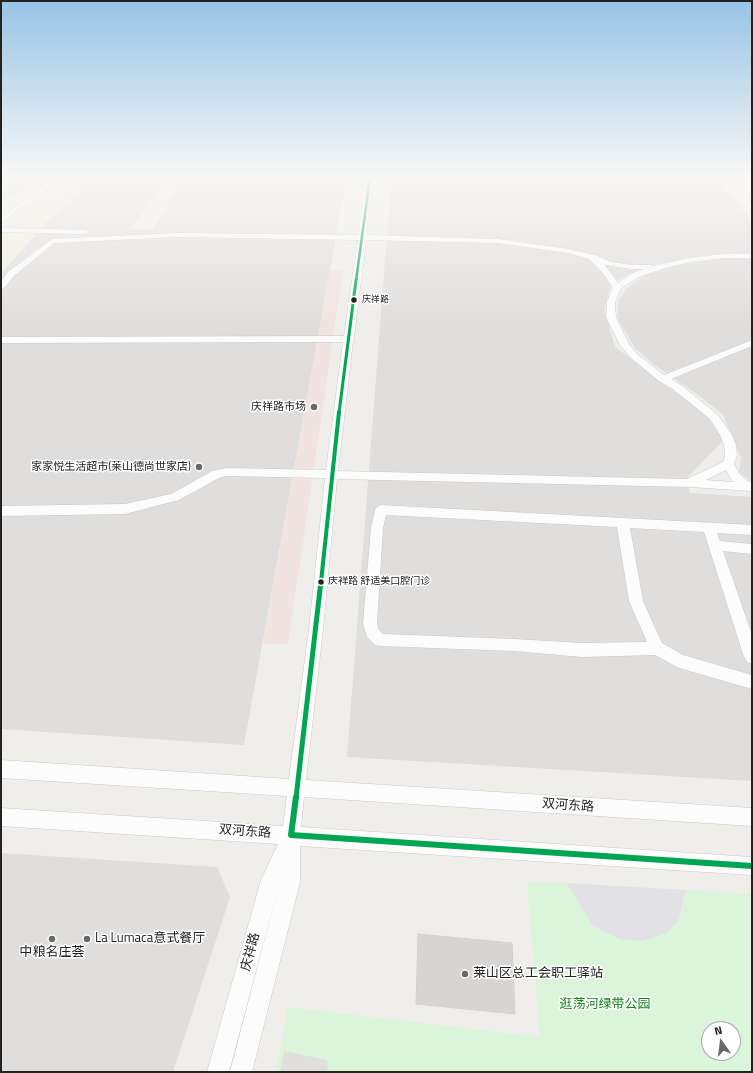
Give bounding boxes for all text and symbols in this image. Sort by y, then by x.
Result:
marker: 庆祥路 [349,295,359,305]
place label: 庆祥路 [362,295,389,305]
place label: 庆祥路市场 [251,400,306,414]
marker: 庆祥路市场 [309,402,319,412]
place label: 家家悦生活超市(莱山德尚世家店) [31,460,191,474]
marker: 家家悦生活超市(莱山德尚世家店) [194,462,204,472]
place label: 庆祥路 舒适美口腔门诊 [328,576,430,588]
marker: 庆祥路 舒适美口腔门诊 [316,577,326,587]
street label: 双河东路 [542,796,594,816]
street label: 双河东路 [219,822,271,842]
place label: La Lumaca意式餐厅 [95,931,205,947]
street label: 庆祥路 [238,931,264,973]
marker: 中粮名庄荟 [47,934,57,944]
marker: La Lumaca意式餐厅 [82,934,92,944]
place label: 中粮名庄荟 [20,945,84,961]
place label: 莱山区总工会职工驿站 [473,966,603,982]
marker: 莱山区总工会职工驿站 [460,969,470,979]
park label: 逛荡河绿带公园 [560,997,650,1013]
north arrow [701,1021,741,1061]
text: N [713,1022,724,1039]

